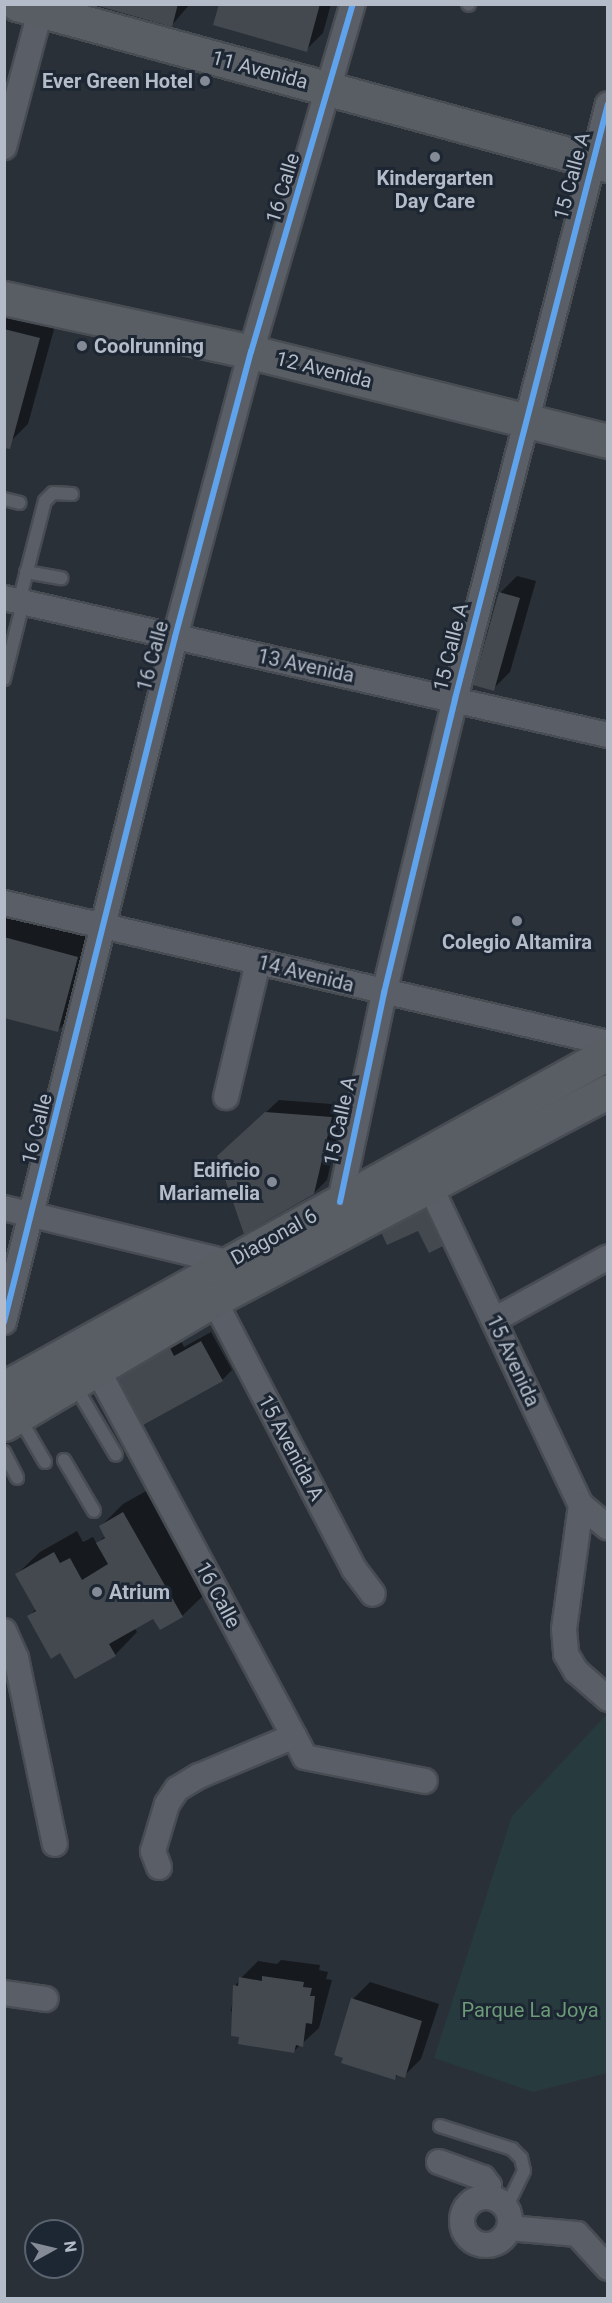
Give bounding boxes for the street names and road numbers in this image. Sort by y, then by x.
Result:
street label: 11 Avenida [209,46,311,94]
street label: 15 Calle A [549,130,595,222]
street label: 16 Calle [261,150,305,226]
street label: 12 Avenida [273,346,375,394]
street label: 15 Calle A [429,601,473,693]
street label: 16 Calle [132,618,174,694]
street label: 13 Avenida [255,644,357,688]
street label: 14 Avenida [255,950,357,998]
street label: 15 Calle A [319,1075,361,1167]
street label: 16 Calle [17,1091,57,1167]
street label: Diagonal 6 [227,1204,321,1270]
street label: 15 Avenida [481,1311,545,1411]
street label: 15 Avenida A [253,1391,329,1505]
street label: 16 Calle [191,1558,245,1632]

